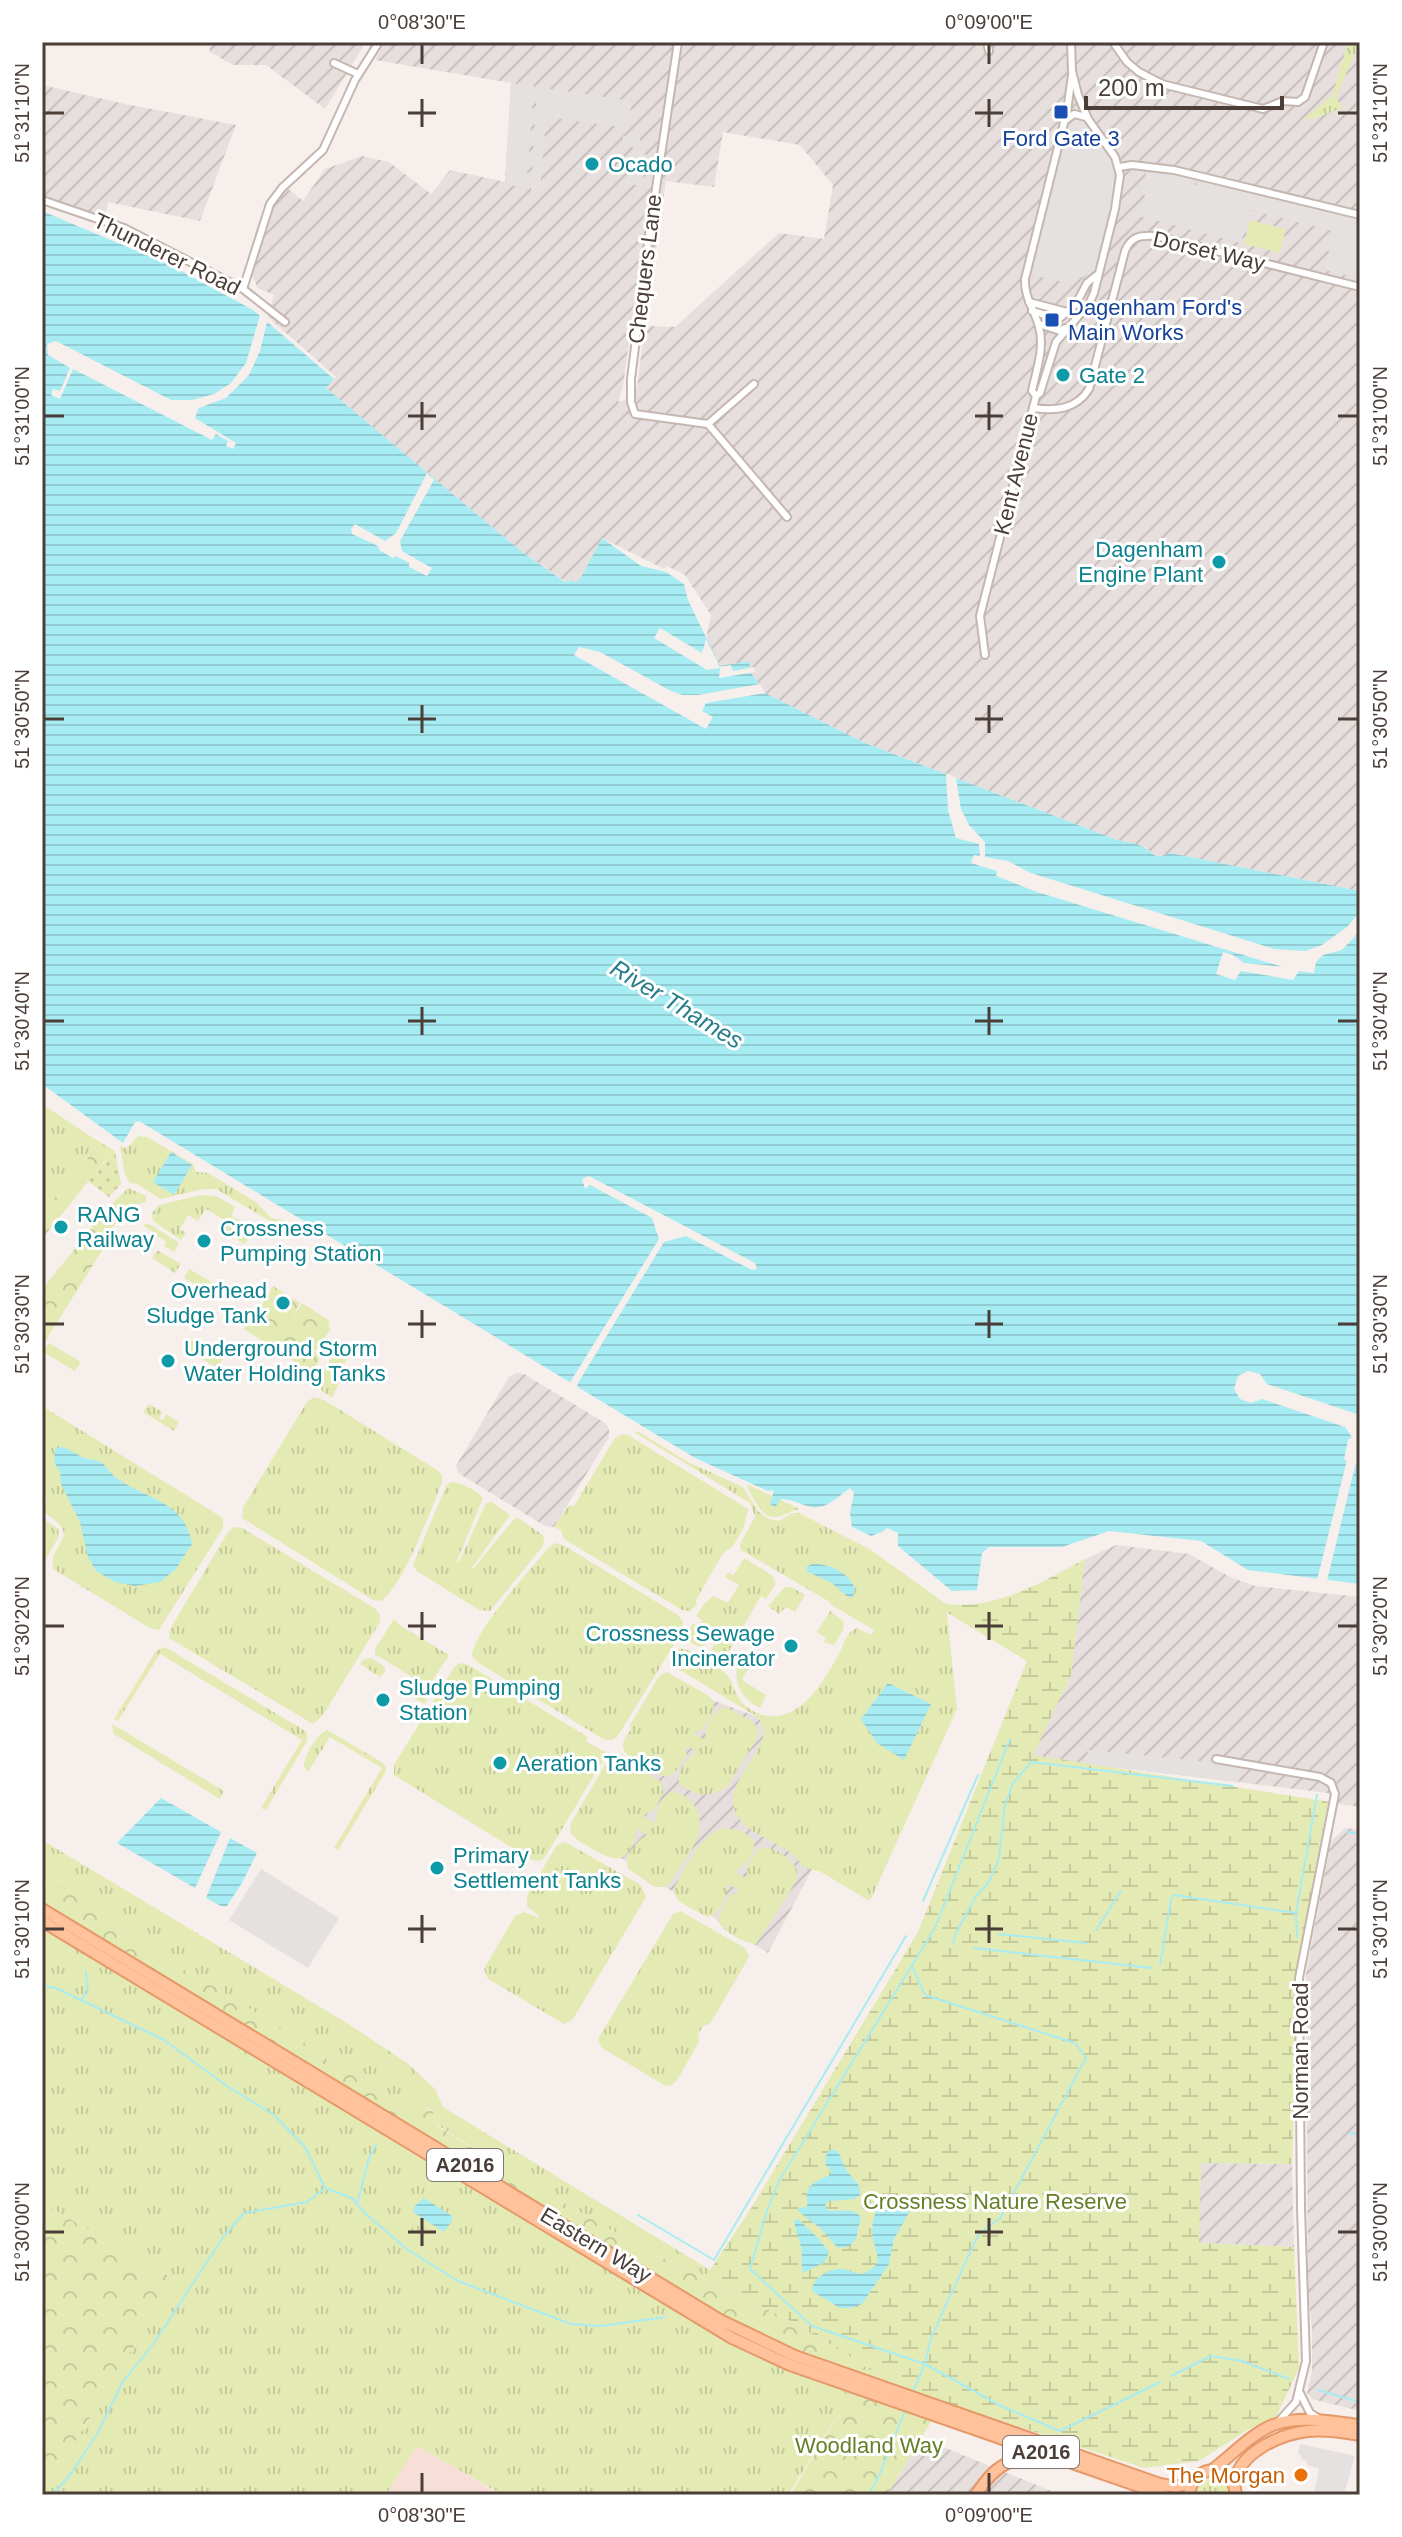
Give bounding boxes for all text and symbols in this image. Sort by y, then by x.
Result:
text: 0°08'30"E [378,11,466,33]
text: 0°09'00"E [945,11,1033,33]
scale bar [1086,60,1282,110]
text: 51°31'10"N [11,63,33,163]
text: 51°31'10"N [1369,63,1391,163]
text: 200 m [1098,74,1165,101]
marker: Ford Gate 3 [1052,103,1070,121]
place label: Ford Gate 3 [1002,126,1120,151]
place label: Ocado [608,152,673,177]
marker: Ocado [583,155,601,173]
street label: Chequers Lane [623,193,667,345]
street label: Thunderer Road [90,208,244,300]
street label: Dorset Way [1151,226,1267,276]
place label: Dagenham Ford's Main Works [1068,295,1242,345]
marker: Dagenham Ford's Main Works [1043,311,1061,329]
place label: Gate 2 [1079,363,1145,388]
text: 51°31'00"N [11,366,33,466]
marker: Gate 2 [1054,366,1072,384]
text: 51°31'00"N [1369,366,1391,466]
street label: Kent Avenue [989,411,1043,537]
place label: Dagenham Engine Plant [1078,537,1203,587]
marker: Dagenham Engine Plant [1210,553,1228,571]
text: 51°30'50"N [11,669,33,769]
text: 51°30'50"N [1369,669,1391,769]
water label: River Thames [606,954,748,1054]
text: 51°30'40"N [11,971,33,1071]
text: 51°30'40"N [1369,971,1391,1071]
place label: RANG Railway [77,1202,154,1252]
place label: Crossness Pumping Station [220,1216,381,1266]
marker: RANG Railway [52,1218,70,1236]
marker: Crossness Pumping Station [195,1232,213,1250]
text: 51°30'30"N [11,1274,33,1374]
text: 51°30'30"N [1369,1274,1391,1374]
place label: Overhead Sludge Tank [146,1278,268,1328]
marker: Overhead Sludge Tank [274,1294,292,1312]
place label: Underground Storm Water Holding Tanks [184,1336,386,1386]
marker: Underground Storm Water Holding Tanks [159,1352,177,1370]
text: 51°30'20"N [11,1576,33,1676]
text: 51°30'20"N [1369,1576,1391,1676]
place label: Crossness Sewage Incinerator [585,1621,775,1671]
marker: Crossness Sewage Incinerator [782,1637,800,1655]
place label: Sludge Pumping Station [399,1675,560,1725]
marker: Sludge Pumping Station [374,1691,392,1709]
place label: Aeration Tanks [516,1751,661,1776]
marker: Aeration Tanks [491,1754,509,1772]
place label: Primary Settlement Tanks [453,1843,621,1893]
marker: Primary Settlement Tanks [428,1859,446,1877]
text: 51°30'10"N [11,1879,33,1979]
text: 51°30'10"N [1369,1879,1391,1979]
street label: Norman Road [1288,1983,1313,2119]
road number: A2016 [427,2149,503,2181]
text: 51°30'00"N [11,2182,33,2282]
text: 51°30'00"N [1369,2182,1391,2282]
park label: Crossness Nature Reserve [863,2189,1127,2214]
street label: Eastern Way [536,2202,656,2288]
park label: Woodland Way [795,2433,943,2458]
road number: A2016 [1003,2436,1079,2468]
place label: The Morgan [1166,2463,1285,2488]
marker: The Morgan [1292,2466,1310,2484]
text: 0°08'30"E [378,2504,466,2526]
text: 0°09'00"E [945,2504,1033,2526]

